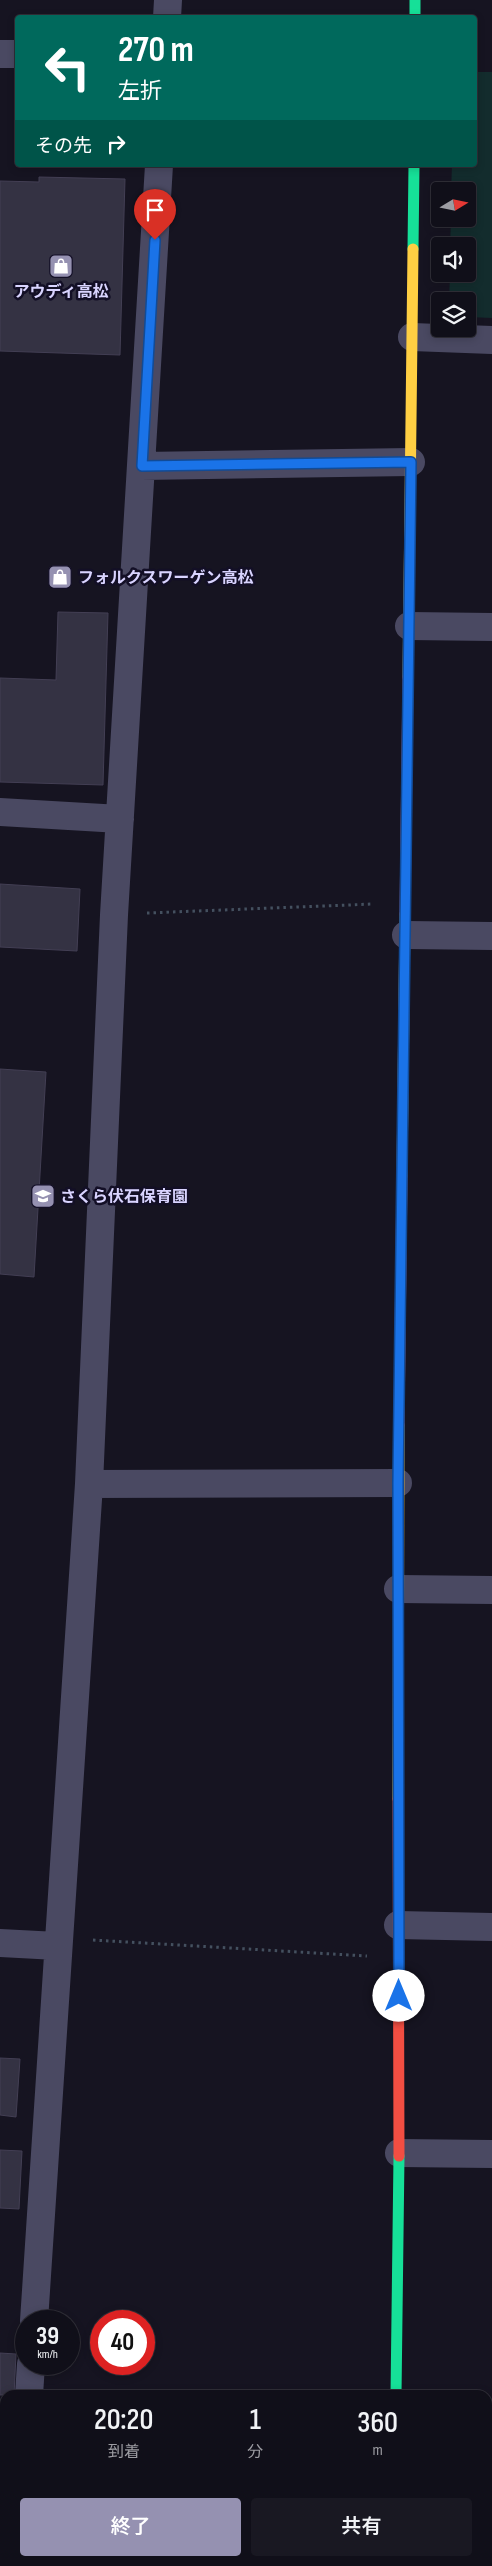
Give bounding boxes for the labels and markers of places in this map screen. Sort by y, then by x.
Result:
pin [134,189,176,240]
shop icon: アウディ高松 [48,253,74,279]
place label: アウディ高松 [14,283,108,302]
shop icon: フォルクスワーゲン高松 [47,564,73,590]
place label: フォルクスワーゲン高松 [78,569,254,588]
school or university icon: さくら伏石保育園 [30,1183,56,1209]
place label: さくら伏石保育園 [60,1188,188,1207]

